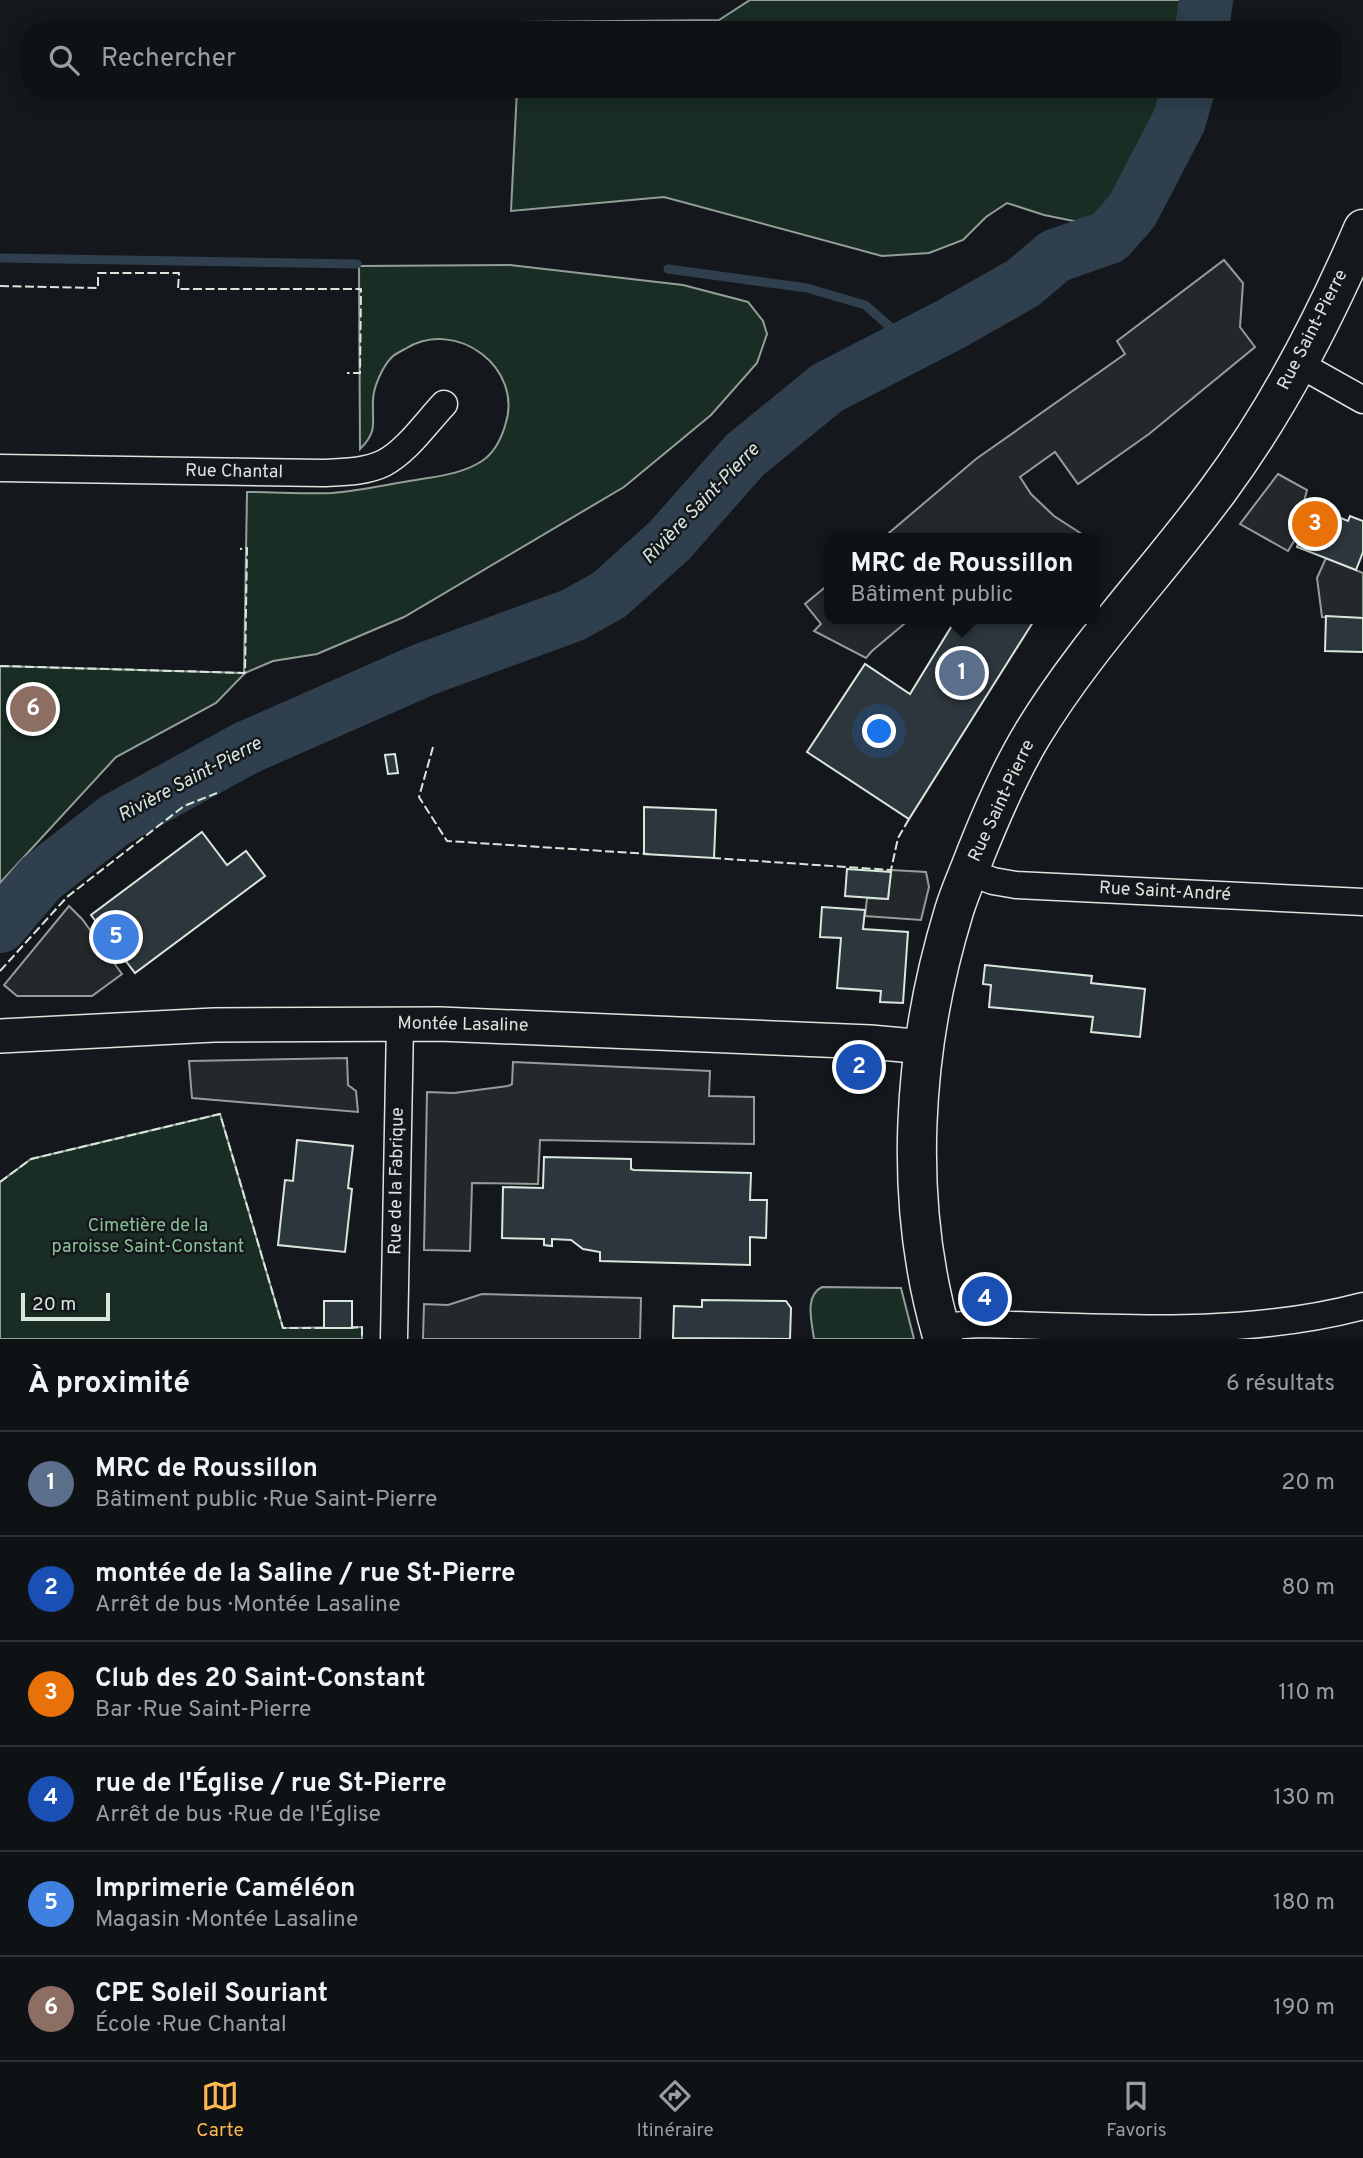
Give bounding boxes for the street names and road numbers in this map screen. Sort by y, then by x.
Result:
street label: Rue Saint-Pierre [1273,266,1353,394]
street label: Rue Chantal [185,460,283,484]
street label: Rue Saint-Pierre [964,736,1040,866]
street label: Rue Saint-André [1098,877,1232,907]
street label: Montée Lasaline [397,1012,529,1038]
street label: Rue de la Fabrique [384,1107,410,1255]

